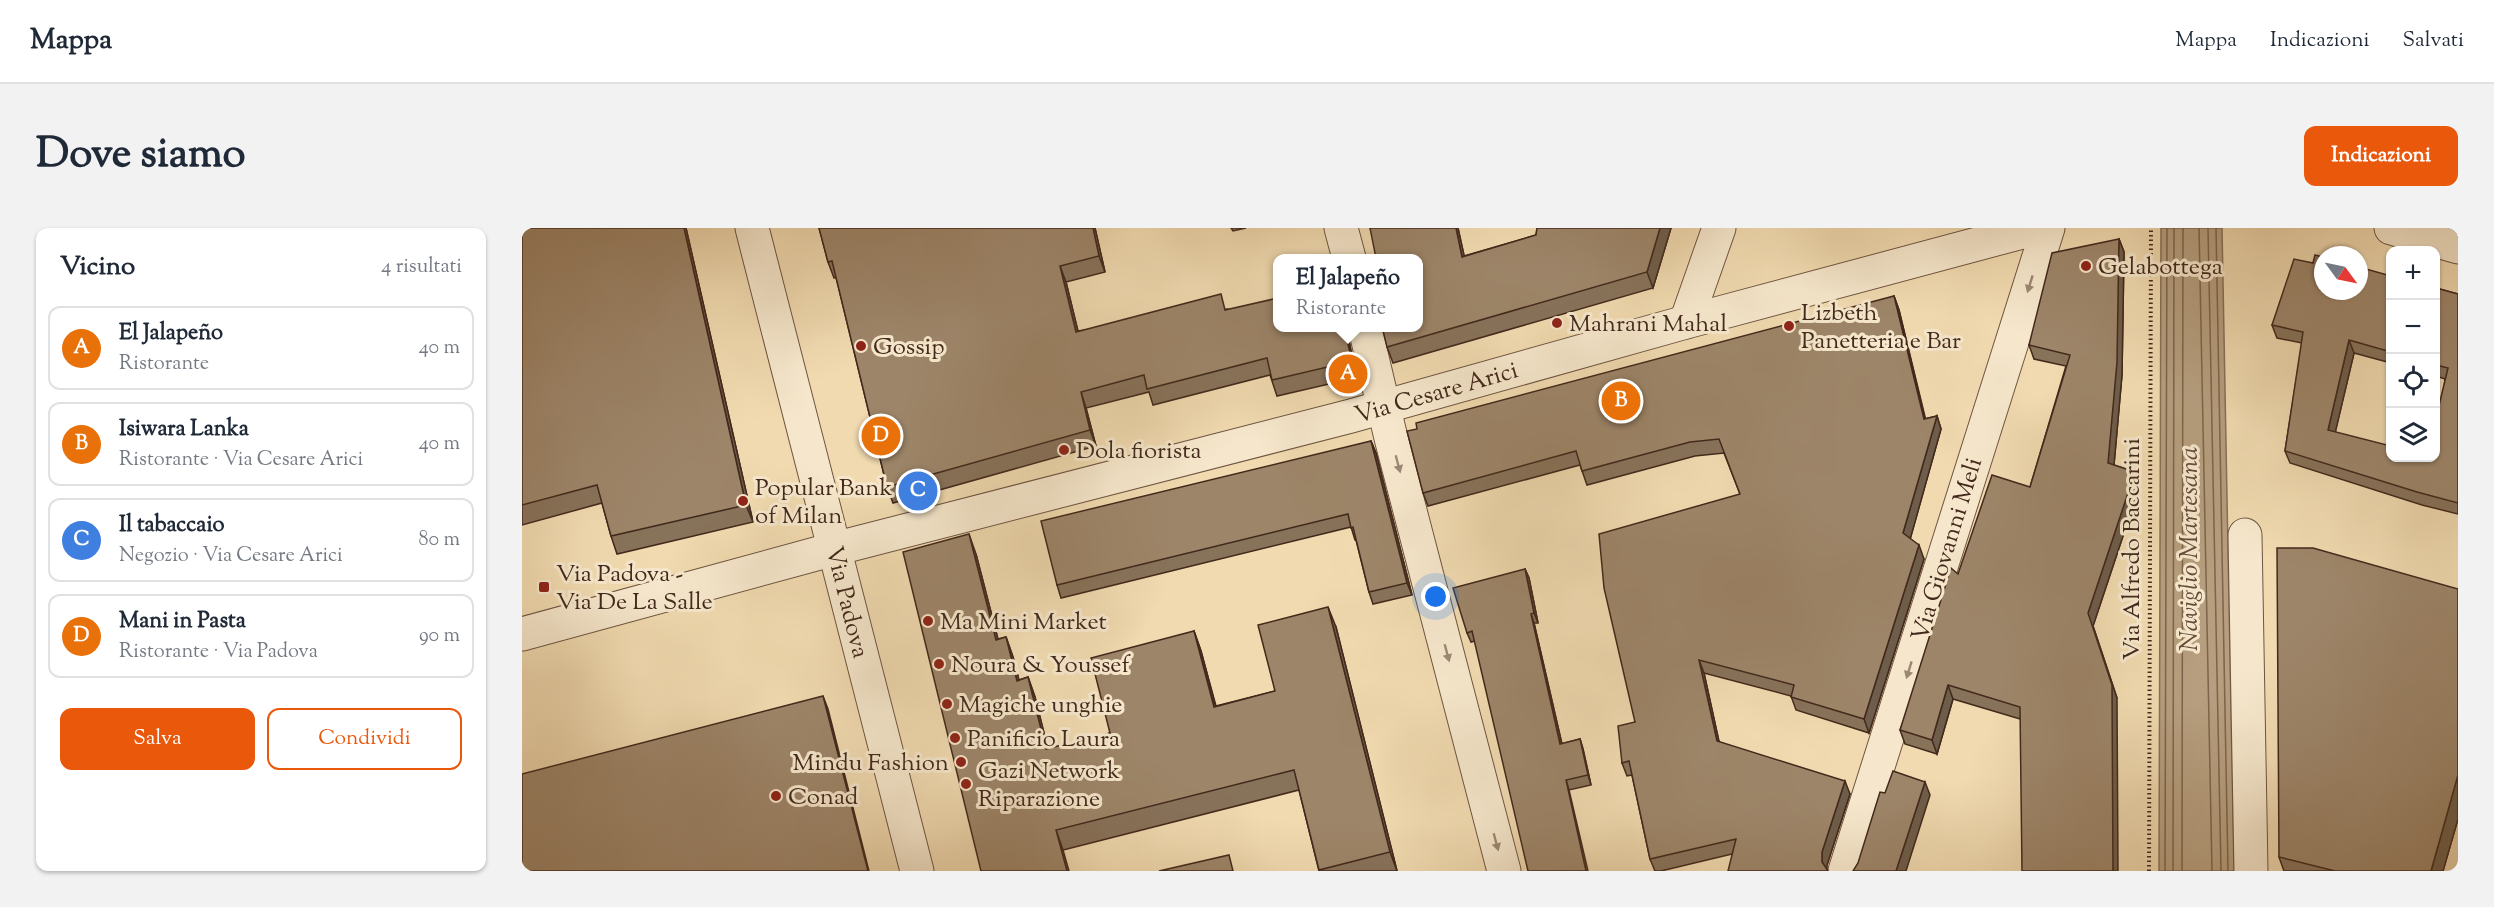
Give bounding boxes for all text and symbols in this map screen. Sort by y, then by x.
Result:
text: Mappa [30,21,112,61]
text: Mappa [2175,26,2237,56]
text: Indicazioni [2270,26,2370,56]
text: Salvati [2403,26,2464,56]
text: Dove siamo [36,126,245,186]
button: Indicazioni [2304,126,2458,186]
north arrow [2314,246,2368,300]
map controls [2386,246,2440,462]
button: + [2386,246,2440,300]
text: Vicino [60,249,135,286]
place label: Gelabottega [2098,251,2223,285]
text: 4 risultati [381,253,462,282]
popup [1273,254,1423,332]
marker: Gelabottega [2079,259,2093,273]
text: El Jalapeño [1296,263,1400,295]
one-way arrow [2025,275,2034,293]
text: Ristorante [1296,295,1386,324]
place label: Lizbeth Panetteria e Bar [1801,297,1961,359]
button: − [2386,300,2440,354]
place label: Mahrani Mahal [1569,308,1727,342]
marker: Mahrani Mahal [1550,316,1564,330]
text: El Jalapeño [119,318,223,350]
marker: Lizbeth Panetteria e Bar [1782,319,1796,333]
place label: Gossip [873,331,945,365]
text: A [73,334,90,363]
text: 40 m [419,334,460,363]
marker: Gossip [854,339,868,353]
text: Ristorante [119,350,209,379]
pin: A [1328,352,1368,396]
street label: Via Cesare Arici [1351,354,1522,434]
button: locate [2386,354,2440,408]
pin: B [1602,378,1640,423]
button: layers [2386,408,2440,462]
text: Isiwara Lanka [119,414,249,446]
pin: D [862,414,900,458]
text: B [75,430,88,459]
text: 40 m [419,430,460,459]
place label: Dola fiorista [1076,435,1202,469]
street label: Via Alfredo Baccarini [2116,438,2150,660]
marker: Dola fiorista [1057,443,1071,457]
text: Ristorante · Via Cesare Arici [119,446,363,475]
water label: Naviglio Martesana [2172,447,2209,651]
street label: Via Giovanni Meli [1904,454,1992,645]
one-way arrow [1394,455,1403,473]
pin: C [898,468,938,514]
place label: Popular Bank of Milan [755,472,893,534]
marker: Popular Bank of Milan [736,494,750,508]
text: Il tabaccaio [119,510,225,542]
text: C [73,526,90,555]
text: 80 m [419,526,460,555]
text: Negozio · Via Cesare Arici [119,542,343,571]
street label: Via Padova [816,543,876,662]
place label: Via Padova - Via De La Salle [556,558,713,620]
marker: Via Padova - Via De La Salle [537,580,551,594]
your location [1421,582,1450,611]
text: Mani in Pasta [119,606,246,638]
place label: Ma Mini Market [940,606,1107,640]
marker: Ma Mini Market [921,614,935,628]
text: D [74,622,89,651]
text: 90 m [419,622,460,651]
text: Ristorante · Via Padova [119,638,318,667]
one-way arrow [1443,644,1452,662]
place label: Noura & Youssef [951,649,1132,683]
marker: Noura & Youssef [932,657,946,671]
one-way arrow [1903,661,1913,679]
place label: Magiche unghie [959,689,1123,723]
marker: Magiche unghie [940,697,954,711]
button: Salva [60,708,255,770]
button: Condividi [267,708,462,770]
place label: Panificio Laura [967,723,1120,757]
marker: Panificio Laura [948,731,962,745]
place label: Mindu Fashion [792,747,949,781]
marker: Mindu Fashion [954,755,968,769]
place label: Gazi Network Riparazione [978,755,1120,817]
marker: Gazi Network Riparazione [959,777,973,791]
place label: Conad [788,781,859,815]
marker: Conad [769,789,783,803]
one-way arrow [1492,833,1501,851]

